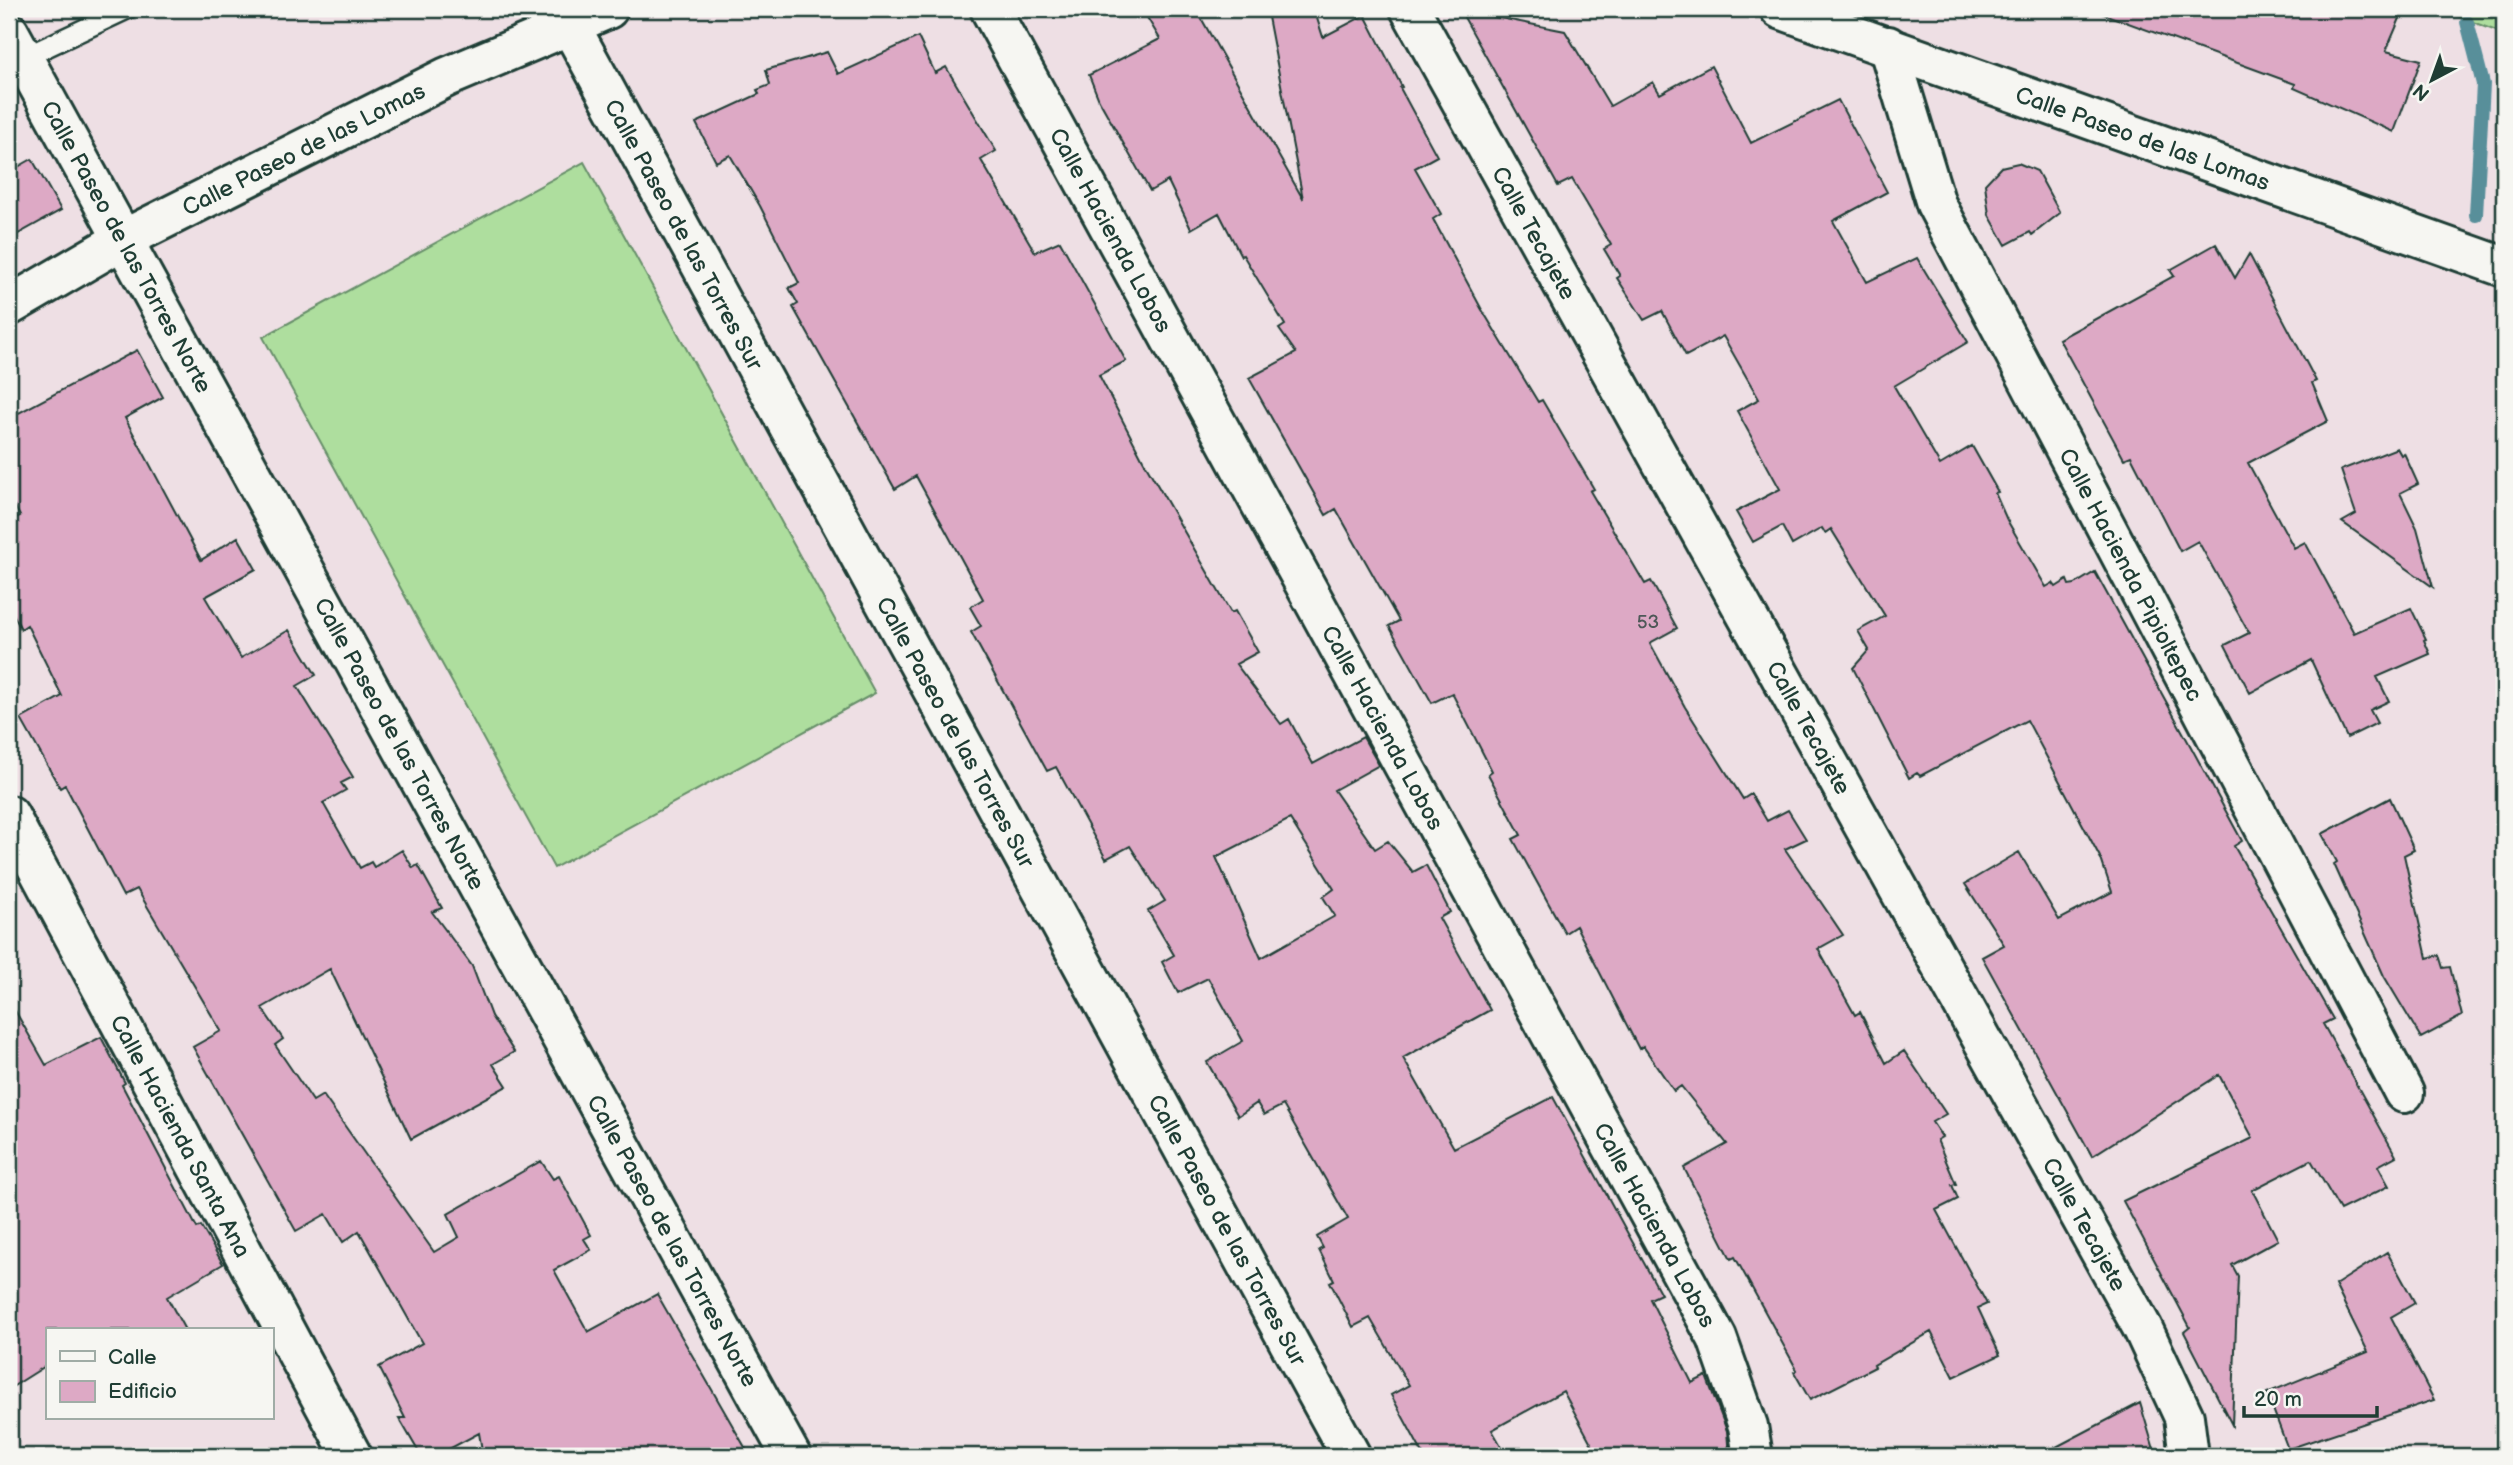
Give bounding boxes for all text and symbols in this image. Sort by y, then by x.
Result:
north arrow [2398,46,2468,116]
street label: Calle Paseo de las Lomas [178,77,430,222]
text: N [2409,78,2435,105]
street label: Calle Paseo de las Lomas [2011,81,2273,197]
street label: Calle Paseo de las Torres Sur [598,95,769,376]
street label: Calle Paseo de las Torres Norte [35,96,218,398]
street label: Calle Hacienda Lobos [1043,123,1177,338]
street label: Calle Tecajete [1485,162,1582,305]
street label: Calle Hacienda Pipioltepec [2052,444,2208,706]
street label: Calle Paseo de las Torres Sur [870,592,1041,874]
street label: Calle Paseo de las Torres Norte [308,593,490,895]
house number: 53 [1637,611,1659,634]
street label: Calle Hacienda Lobos [1315,621,1449,835]
street label: Calle Tecajete [1760,657,1856,800]
street label: Calle Hacienda Santa Ana [104,1010,256,1263]
street label: Calle Paseo de las Torres Norte [580,1090,763,1392]
street label: Calle Paseo de las Torres Sur [1141,1090,1312,1371]
street label: Calle Hacienda Lobos [1587,1118,1722,1333]
street label: Calle Tecajete [2036,1153,2132,1296]
legend [46,1328,273,1420]
text: Calle [108,1345,157,1370]
scale bar [2244,1374,2376,1418]
text: Edificio [108,1379,177,1404]
text: 20 m [2254,1387,2302,1412]

